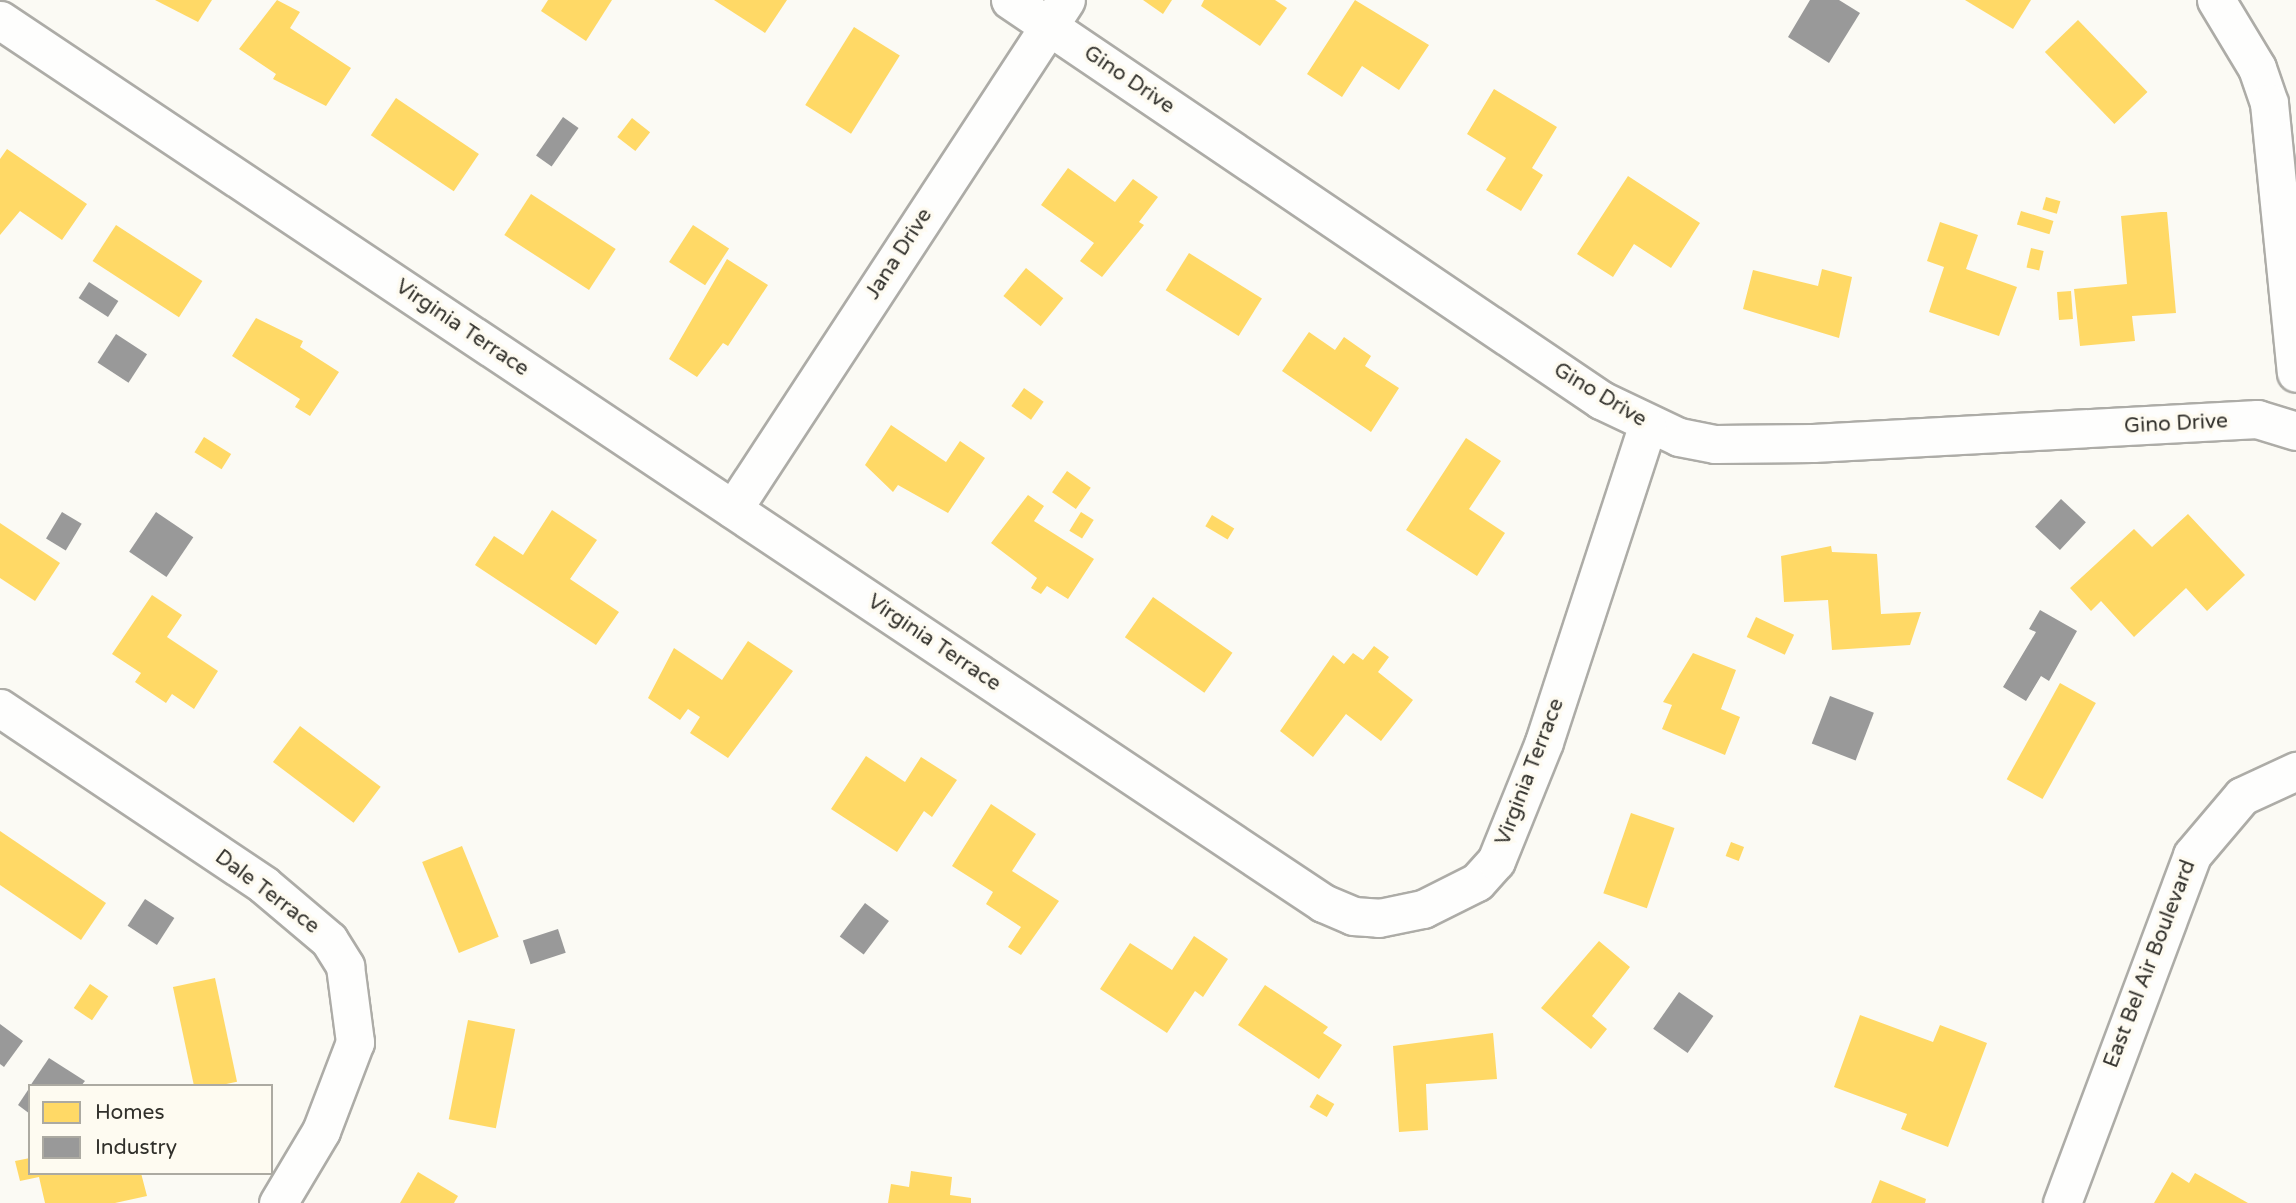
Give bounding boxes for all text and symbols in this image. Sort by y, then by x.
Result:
street label: Gino Drive [1079,41,1179,119]
street label: Jana Drive [860,204,938,304]
street label: Virginia Terrace [391,274,533,382]
street label: Gino Drive [1549,357,1651,433]
street label: Gino Drive [2123,409,2229,439]
street label: Virginia Terrace [863,589,1005,697]
street label: Virginia Terrace [1490,695,1570,849]
street label: Dale Terrace [210,845,324,939]
street label: East Bel Air Boulevard [2099,857,2201,1071]
legend [28,1084,273,1175]
text: Homes [95,1100,165,1125]
text: Industry [95,1135,177,1160]

